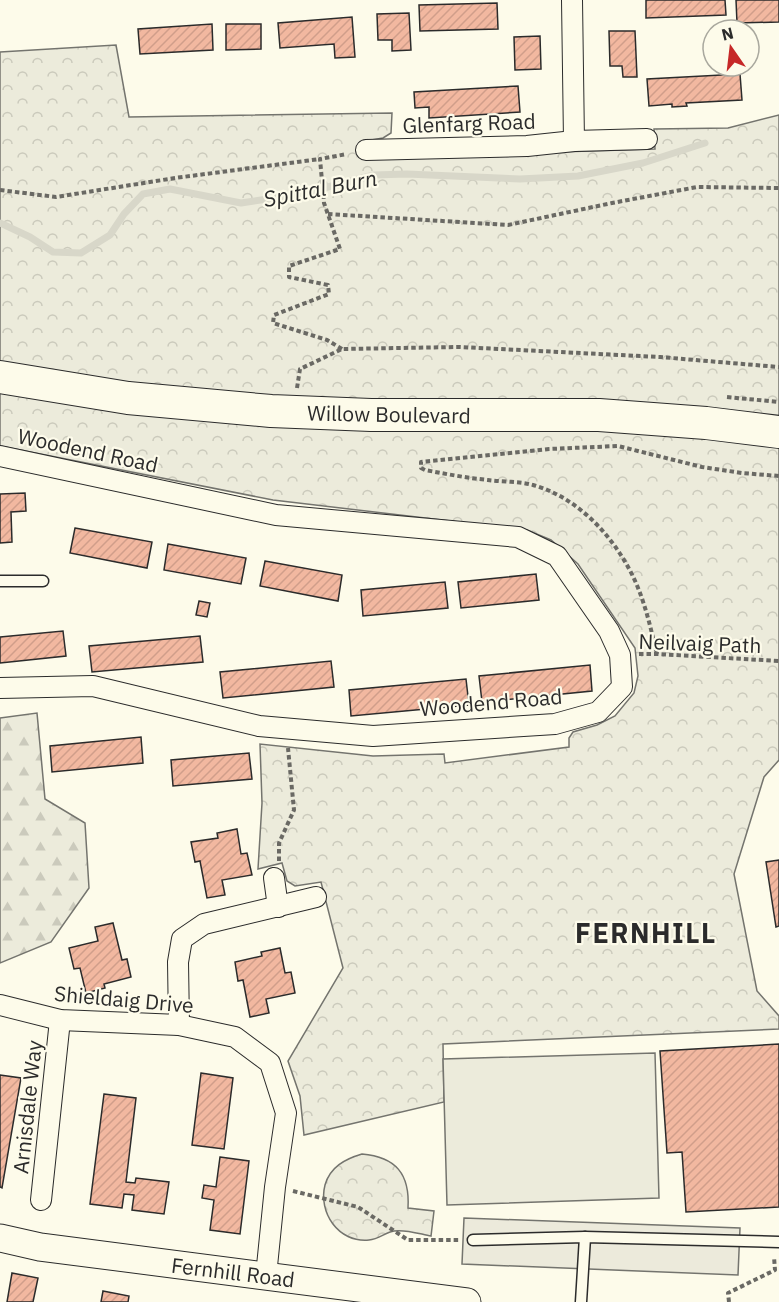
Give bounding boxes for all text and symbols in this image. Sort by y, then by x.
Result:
north arrow [701,18,761,78]
text: N [719,22,735,45]
street label: Glenfarg Road [402,107,536,139]
water label: Spittal Burn [261,163,379,213]
street label: Willow Boulevard [307,399,471,429]
street label: Woodend Road [15,421,161,479]
street label: Neilvaig Path [638,627,762,659]
street label: Woodend Road [419,682,563,722]
district label: FERNHILL [575,915,717,950]
street label: Shieldaig Drive [53,979,195,1019]
street label: Arnisdale Way [6,1038,48,1175]
street label: Fernhill Road [170,1251,296,1293]

